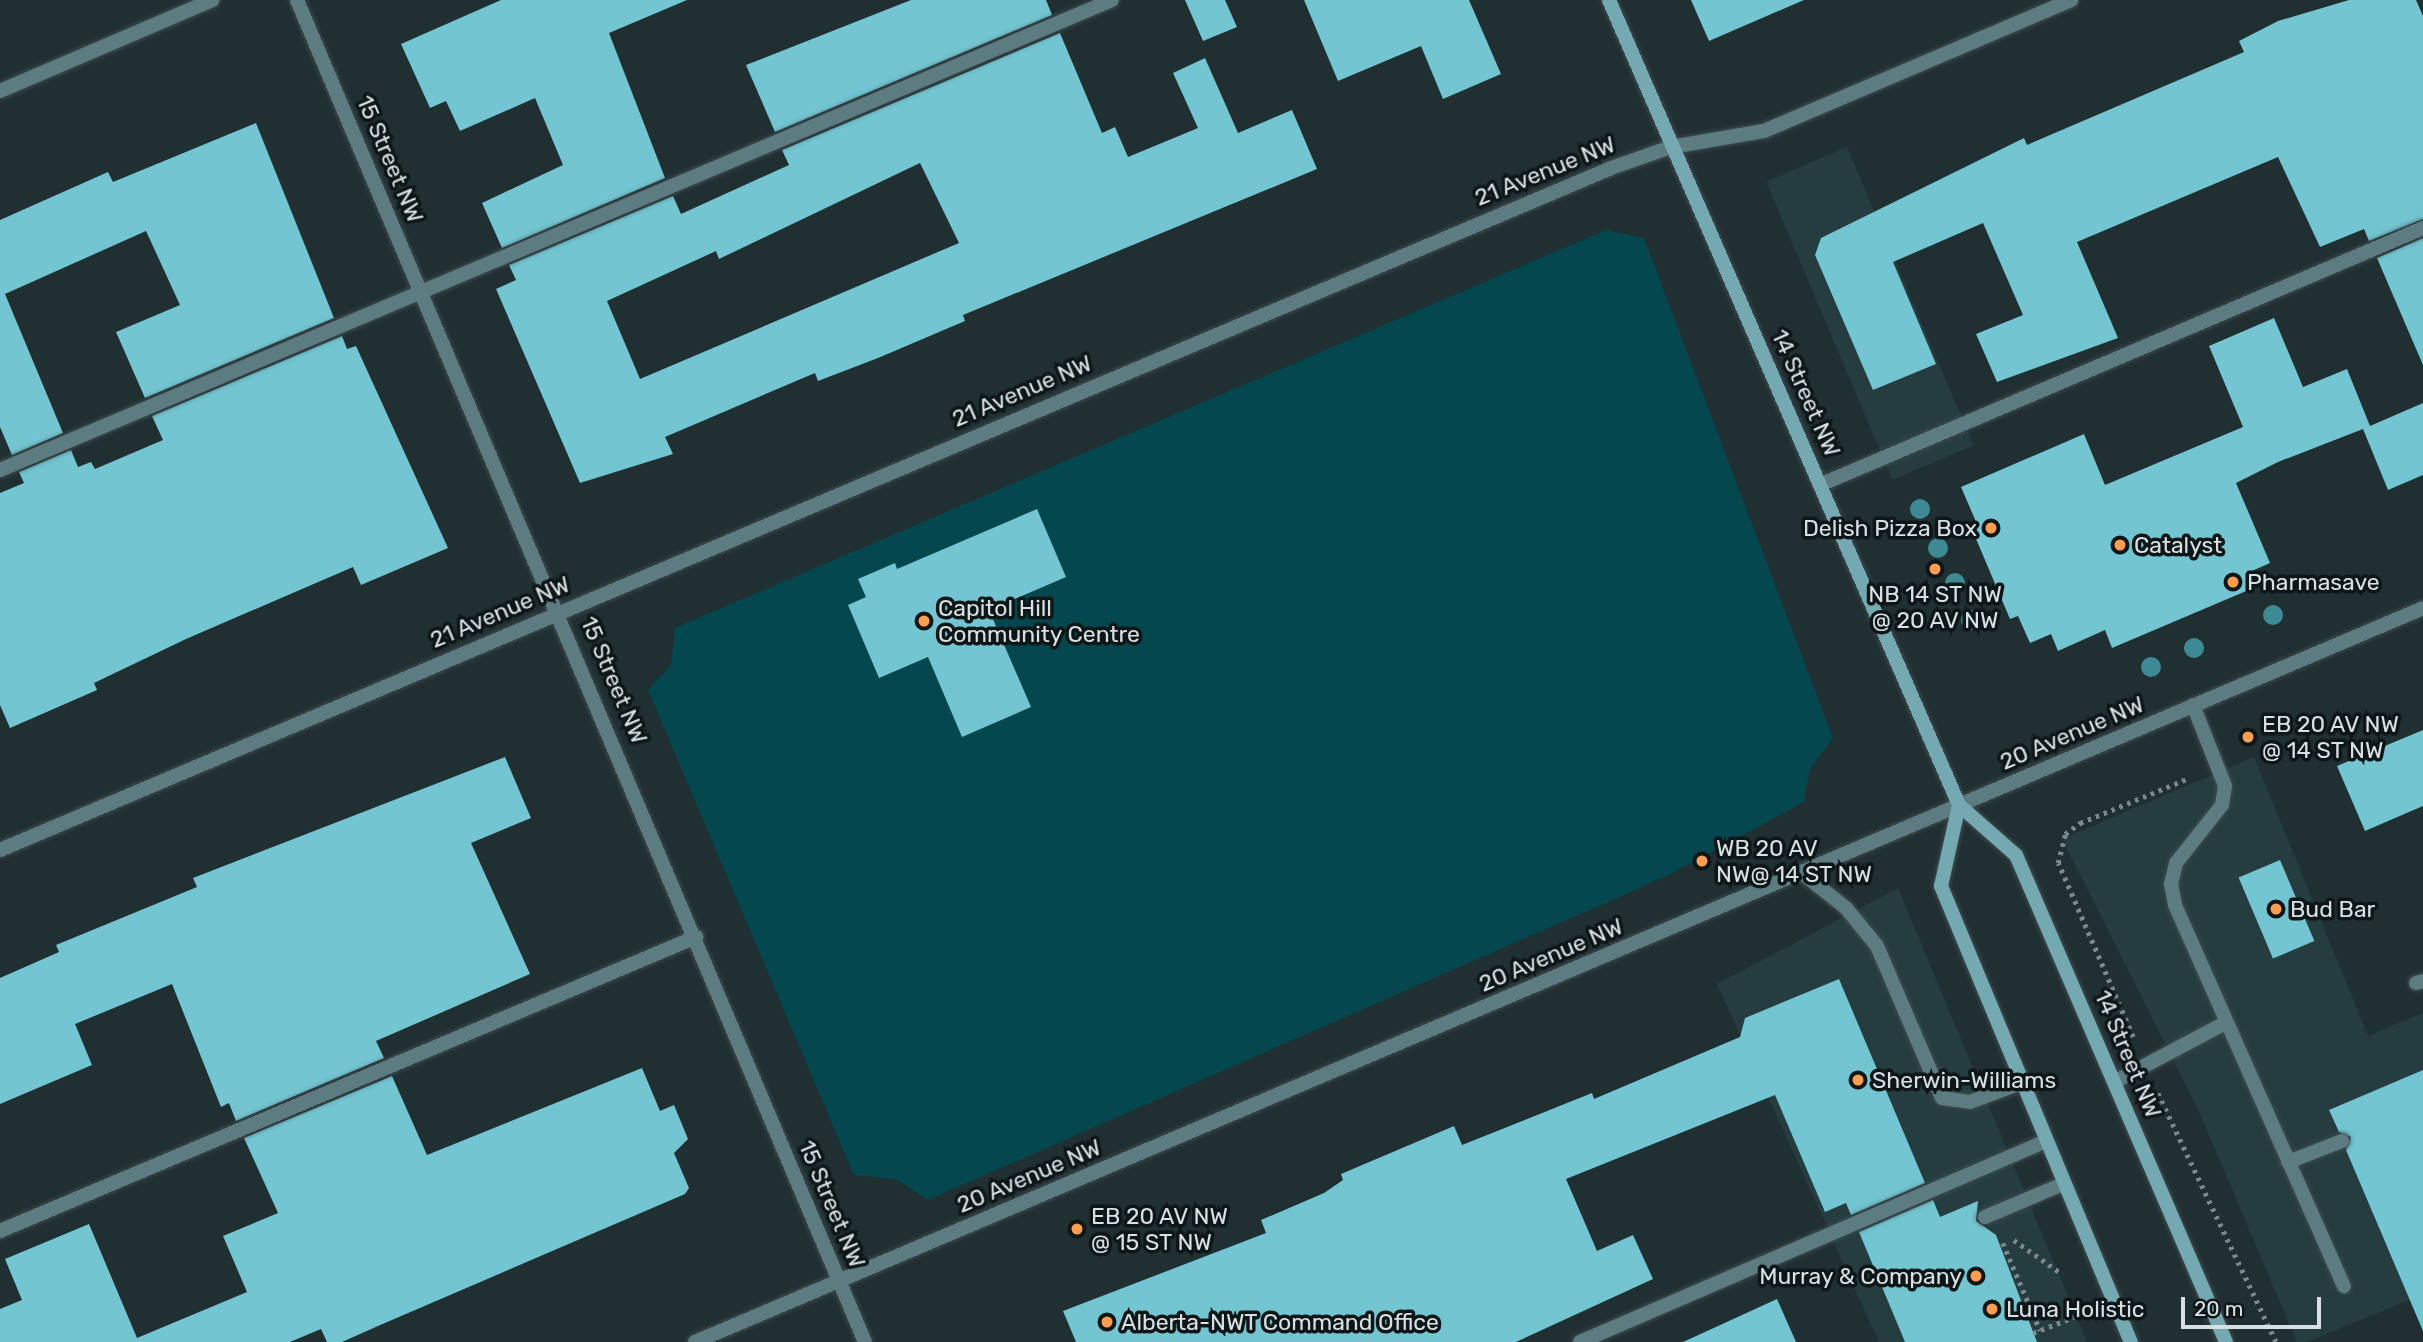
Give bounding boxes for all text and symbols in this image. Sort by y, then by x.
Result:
street label: 15 Street NW [351,91,429,227]
street label: 21 Avenue NW [1470,130,1620,212]
street label: 14 Street NW [1766,325,1846,461]
street label: 21 Avenue NW [948,349,1096,433]
place label: Delish Pizza Box [1803,514,1977,542]
marker: Delish Pizza Box [1983,520,1999,536]
place label: Catalyst [2134,531,2222,559]
marker: Catalyst [2112,537,2128,553]
marker: NB 14 ST NW @ 20 AV NW [1927,561,1943,577]
place label: Pharmasave [2247,568,2380,596]
street label: 21 Avenue NW [426,570,574,654]
marker: Pharmasave [2225,574,2241,590]
place label: NB 14 ST NW @ 20 AV NW [1868,580,2002,634]
place label: Capitol Hill Community Centre [938,594,1140,648]
street label: 15 Street NW [575,612,653,748]
marker: Capitol Hill Community Centre [916,613,932,629]
street label: 20 Avenue NW [1996,690,2148,776]
place label: EB 20 AV NW @ 14 ST NW [2262,710,2400,764]
marker: EB 20 AV NW @ 14 ST NW [2240,729,2256,745]
place label: WB 20 AV NW@ 14 ST NW [1716,834,1872,888]
marker: WB 20 AV NW@ 14 ST NW [1694,853,1710,869]
place label: Bud Bar [2290,895,2375,923]
marker: Bud Bar [2268,901,2284,917]
street label: 20 Avenue NW [1475,912,1627,998]
street label: 14 Street NW [2089,986,2167,1122]
place label: Sherwin-Williams [1872,1066,2056,1094]
marker: Sherwin-Williams [1850,1072,1866,1088]
street label: 20 Avenue NW [953,1133,1105,1219]
street label: 15 Street NW [793,1136,871,1272]
place label: EB 20 AV NW @ 15 ST NW [1091,1202,1229,1256]
marker: EB 20 AV NW @ 15 ST NW [1069,1221,1085,1237]
place label: Murray & Company [1759,1262,1962,1290]
marker: Murray & Company [1968,1268,1984,1284]
scale bar [2185,1282,2325,1326]
place label: Luna Holistic [2006,1295,2144,1323]
text: 20 m [2194,1296,2243,1321]
marker: Luna Holistic [1984,1301,2000,1317]
place label: Alberta-NWT Command Office [1121,1308,1440,1336]
marker: Alberta-NWT Command Office [1099,1314,1115,1330]

